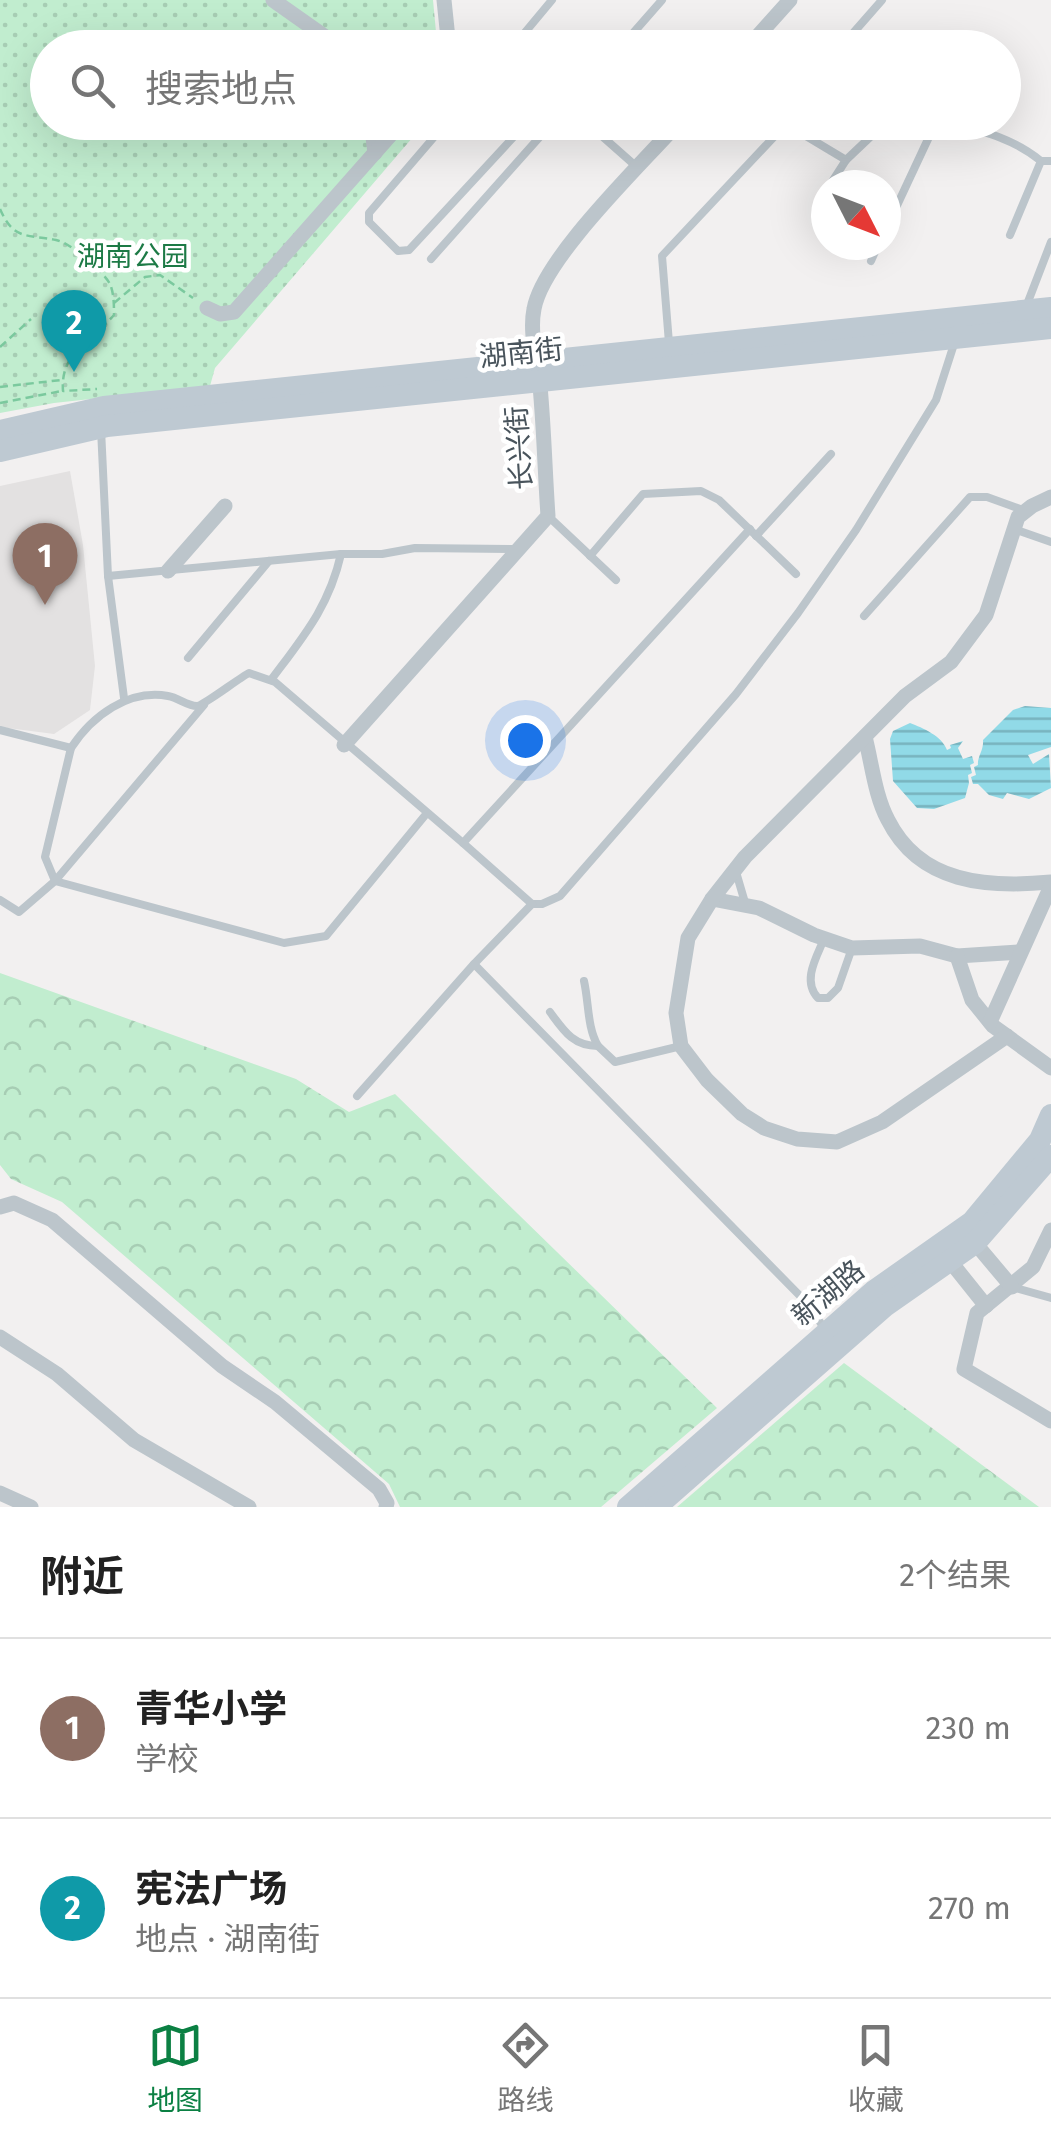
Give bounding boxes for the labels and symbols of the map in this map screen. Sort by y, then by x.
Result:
north arrow [811,170,901,260]
park label: 湖南公园 [77,240,189,273]
pin: 2 [42,290,106,372]
street label: 湖南街 [477,332,565,374]
street label: 长兴街 [500,405,538,491]
pin: 1 [12,522,78,605]
your location [500,715,551,766]
street label: 新湖路 [785,1253,871,1333]

